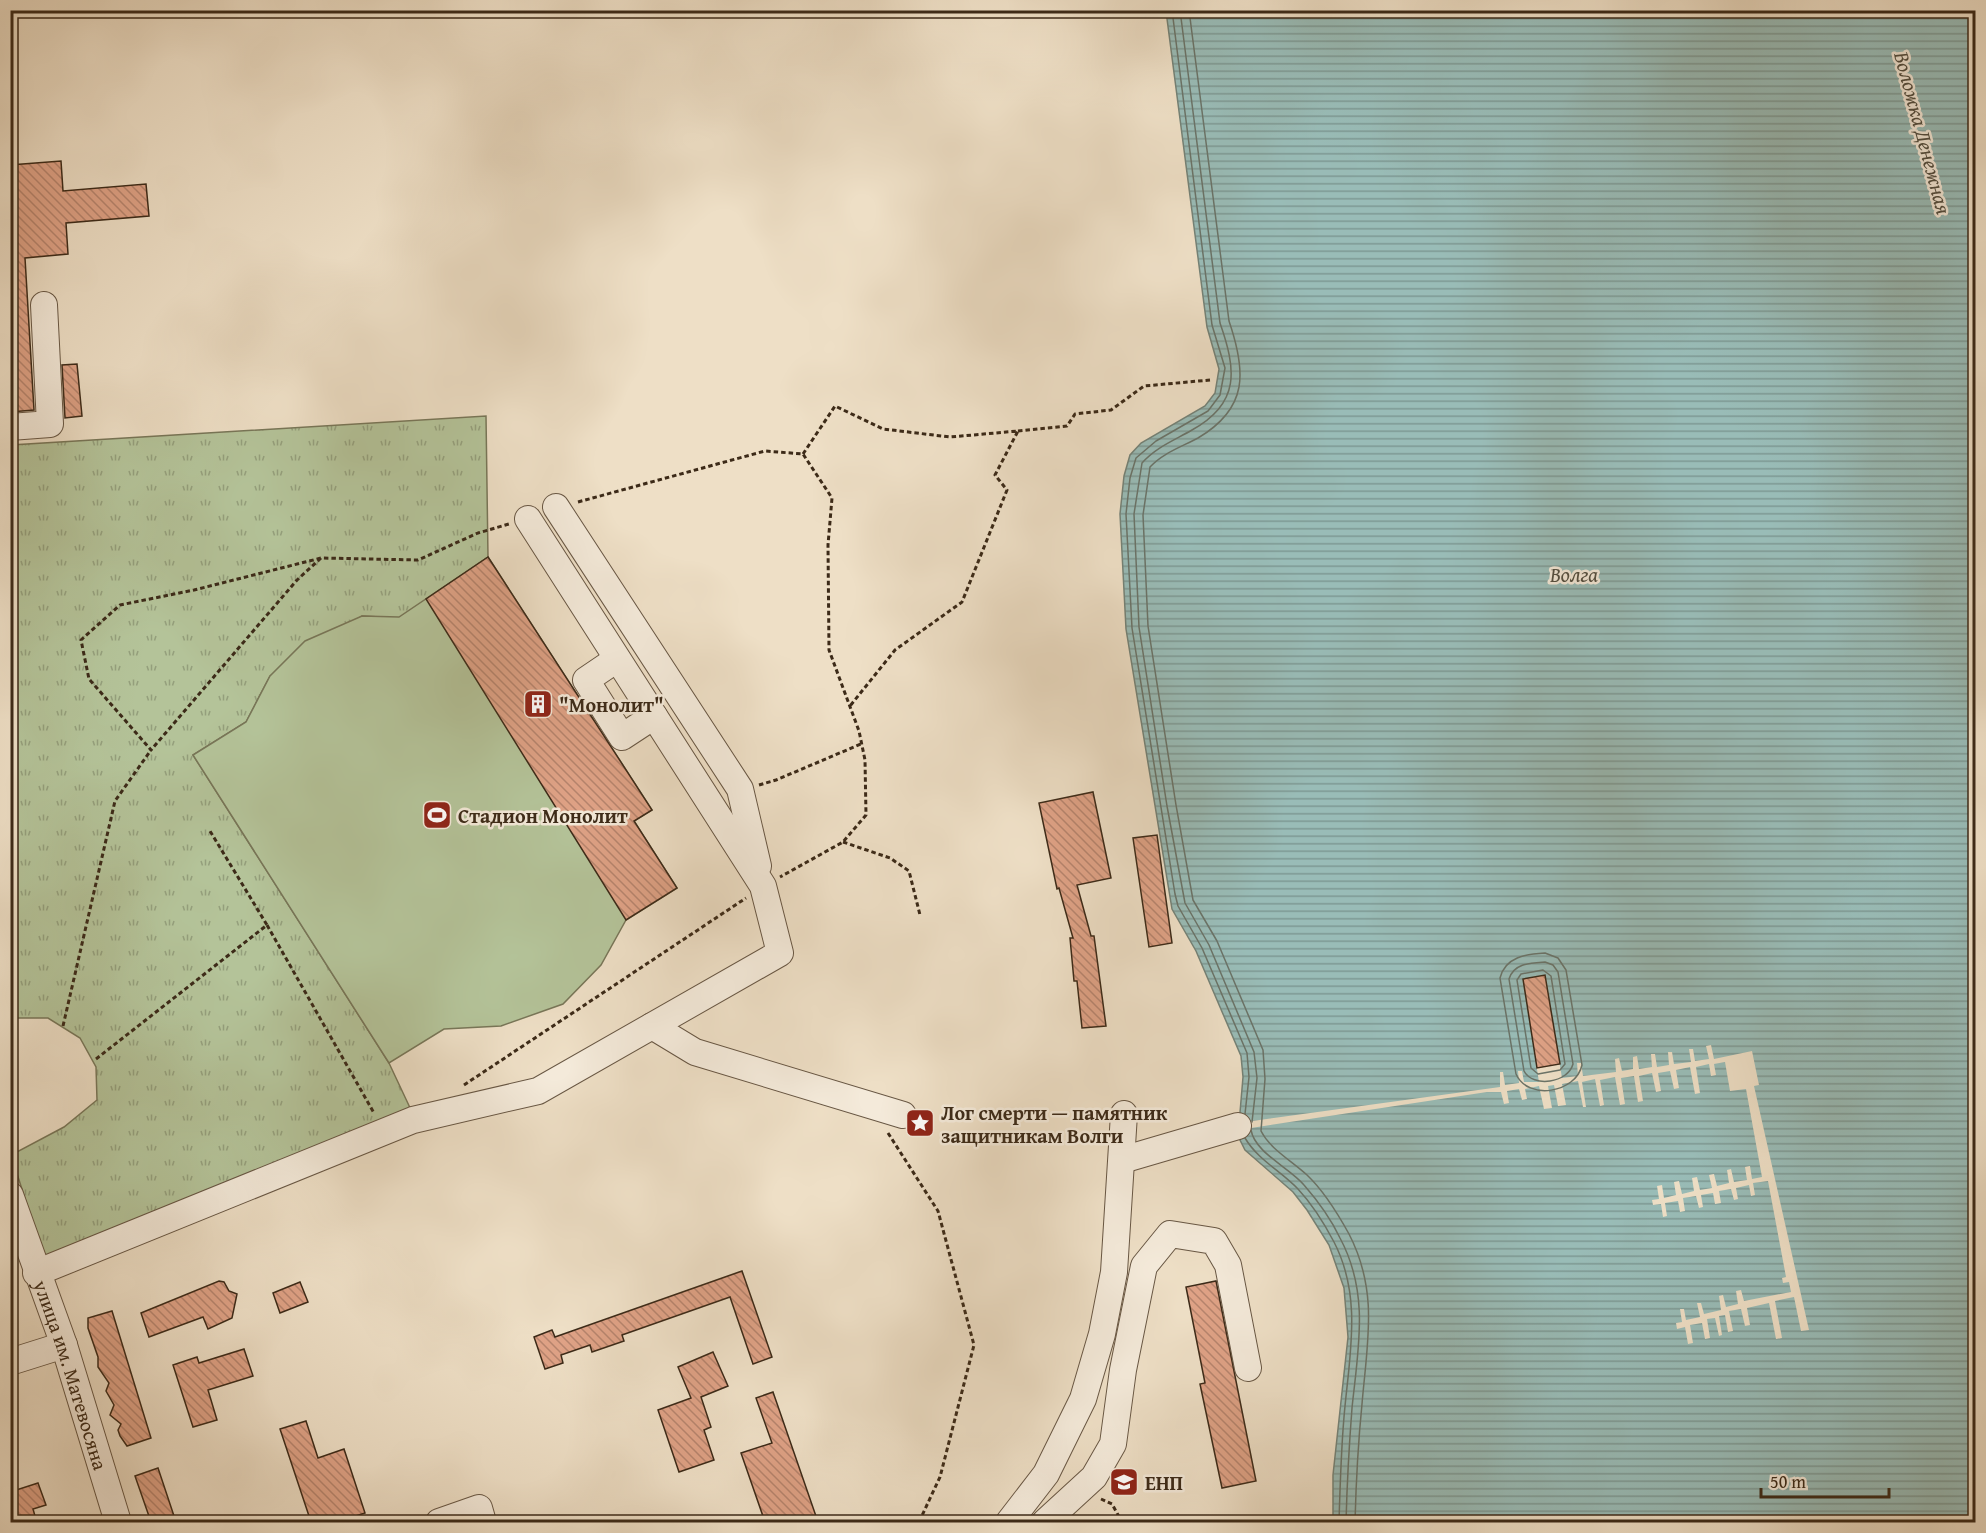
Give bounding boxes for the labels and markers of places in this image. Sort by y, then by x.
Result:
building icon: "Монолит" [522,688,554,720]
place label: "Монолит" [559,690,664,719]
sports icon: Стадион Монолит [421,799,453,831]
place label: Стадион Монолит [458,801,628,830]
place label: Лог смерти — памятник защитникам Волги [941,1098,1168,1150]
place icon: Лог смерти — памятник защитникам Волги [904,1107,936,1139]
school or university icon: ЕНП [1108,1466,1140,1498]
place label: ЕНП [1145,1468,1183,1497]

